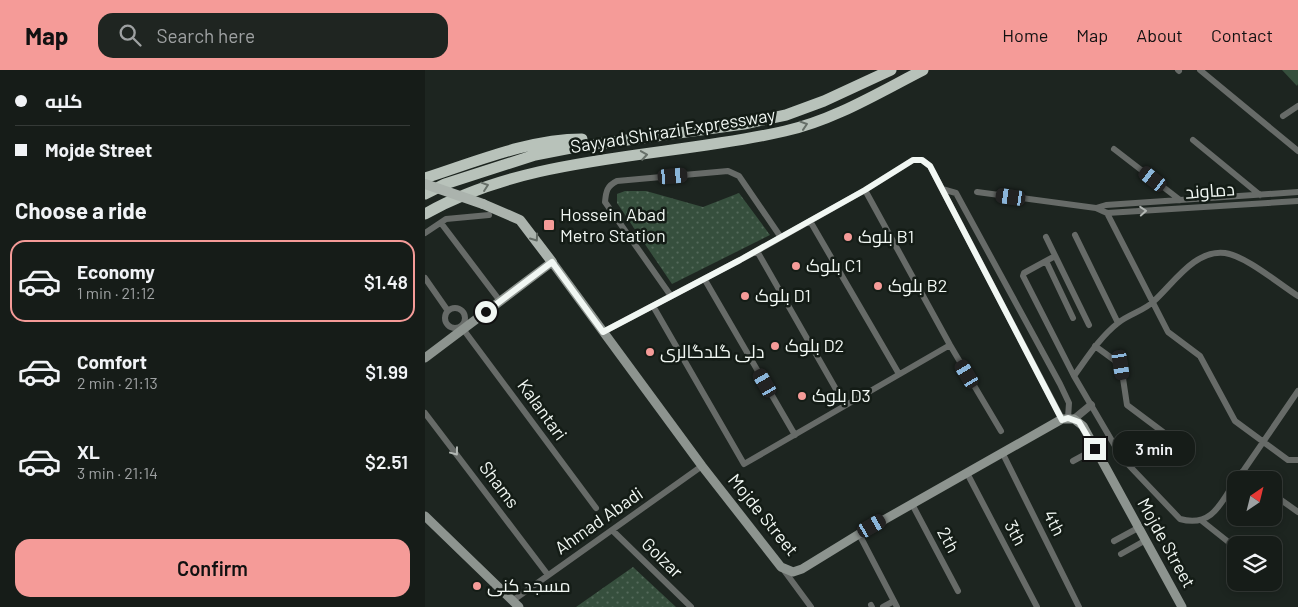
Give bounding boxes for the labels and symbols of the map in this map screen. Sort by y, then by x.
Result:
street label: Sayyad Shirazi Expressway [569,103,777,157]
one-way arrow [799,121,808,131]
one-way arrow [640,150,649,160]
car [1136,164,1169,194]
car [657,167,688,185]
street label: دماوند [1184,177,1236,204]
one-way arrow [480,182,489,192]
car [995,187,1026,207]
place label: Hossein Abad Metro Station [560,203,666,246]
one-way arrow [1140,205,1148,216]
marker: Hossein Abad Metro Station [542,218,556,232]
place label: بلوک B1 [858,225,914,248]
marker: بلوک B1 [842,231,854,243]
one-way arrow [529,232,538,242]
place label: بلوک C1 [806,254,862,277]
marker: بلوک C1 [790,260,802,272]
place label: بلوک B2 [888,274,947,297]
marker: بلوک B2 [872,280,884,292]
place label: بلوک D1 [755,284,811,307]
marker: بلوک D1 [739,290,751,302]
route start [475,301,497,323]
place label: بلوک D2 [785,334,844,357]
place label: دلی گلدگالری [660,340,764,363]
marker: بلوک D2 [769,340,781,352]
marker: دلی گلدگالری [644,346,656,358]
car [1111,349,1130,381]
car [952,357,981,391]
car [751,366,778,400]
street label: Kalantari [513,375,572,444]
place label: بلوک D3 [812,384,871,407]
marker: بلوک D3 [796,390,808,402]
callout: 3 min [1113,432,1195,466]
route end [1084,438,1106,460]
one-way arrow [449,446,457,455]
street label: Shams [475,457,525,512]
street label: Mojde Street [724,469,804,560]
north arrow [1227,471,1283,526]
street label: Ahmad Abadi [550,482,647,559]
street label: Mojde Street [1133,494,1201,591]
street label: 4th [1039,506,1071,539]
car [855,512,888,540]
street label: 3th [1000,516,1032,549]
street label: 2th [933,523,965,556]
street label: Golzar [638,532,688,582]
place label: مسجد کنی [487,574,571,597]
marker: مسجد کنی [471,580,483,592]

